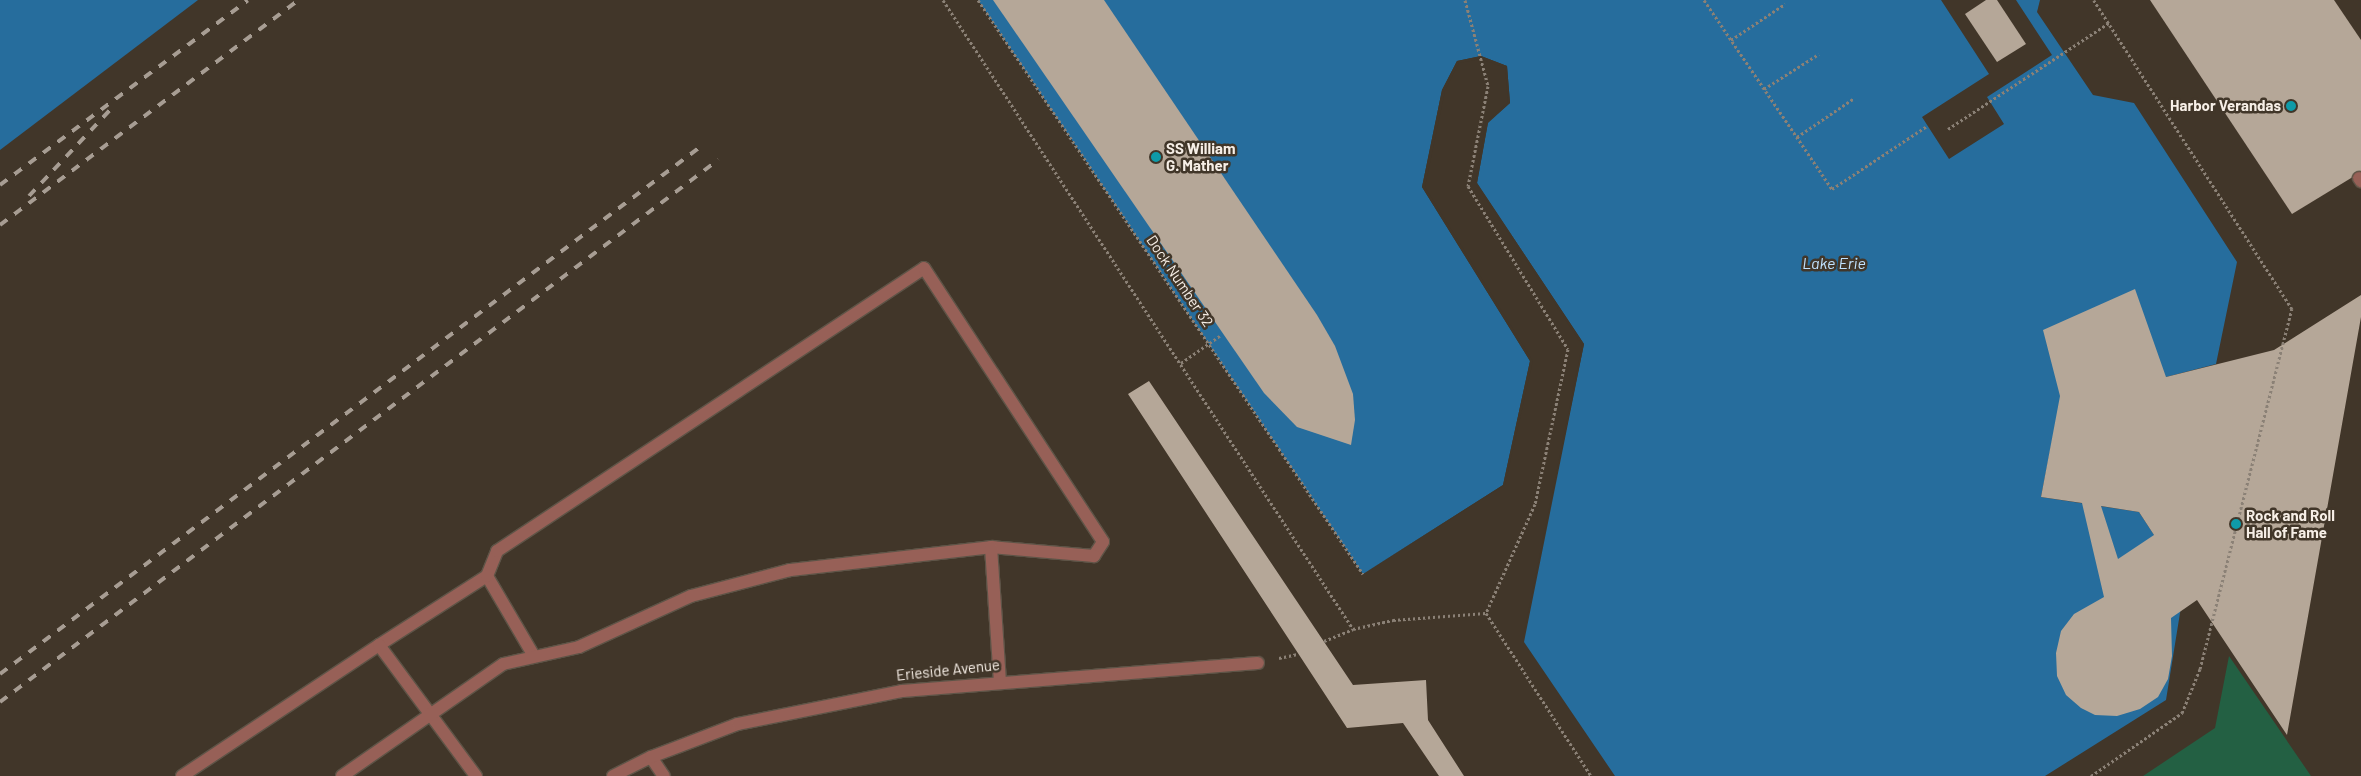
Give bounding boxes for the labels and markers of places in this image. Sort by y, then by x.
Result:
place label: Harbor Verandas [2170,97,2281,115]
marker: Harbor Verandas [2285,100,2297,112]
place label: SS William G. Mather [1166,139,1235,174]
marker: SS William G. Mather [1150,151,1162,163]
place label: Rock and Roll Hall of Fame [2246,506,2335,541]
marker: Rock and Roll Hall of Fame [2230,518,2242,530]

